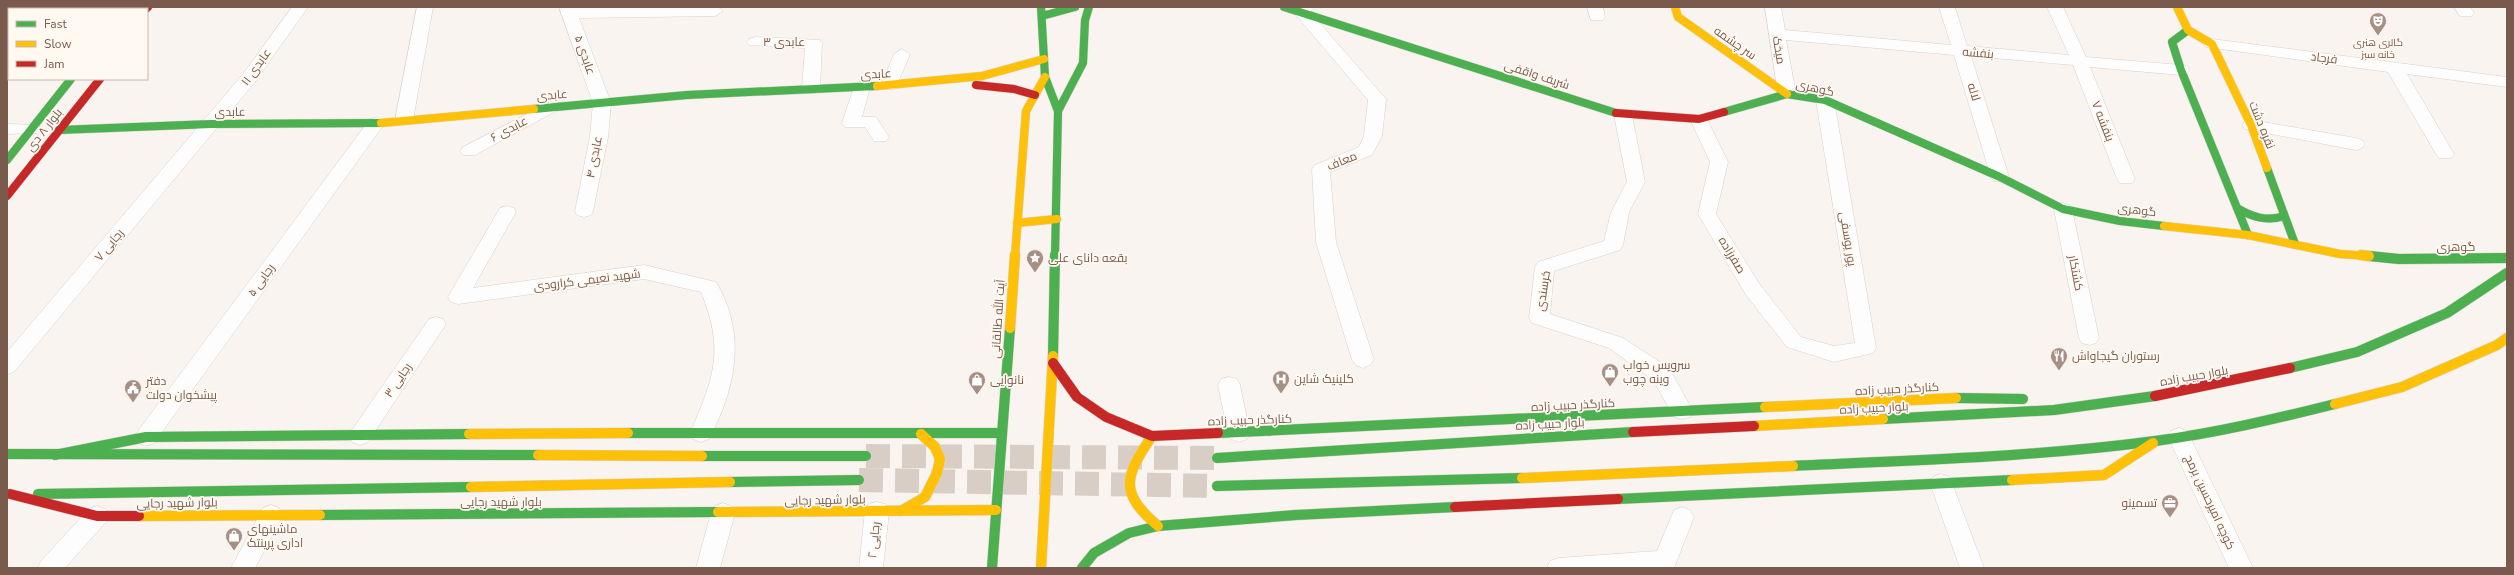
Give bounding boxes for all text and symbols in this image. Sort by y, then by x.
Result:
legend [8,8,148,80]
theatre icon: گالری هنری خانه سبز [2368,11,2388,36]
text: Fast [44,16,67,32]
street label: سر چشمه [1710,23,1759,64]
street label: عابدی ۵ [571,33,599,77]
street label: عابدی ۳ [763,34,805,50]
street label: میخک [1769,35,1789,65]
text: Slow [44,36,72,52]
place label: گالری هنری خانه سبز [2353,36,2403,62]
street label: بنفشه [1962,44,1994,62]
street label: عابدی ۱۱ [237,45,275,89]
street label: فرجاد [2310,48,2338,68]
text: Jam [43,56,65,72]
street label: شریف واقفی [1502,57,1572,93]
street label: عابدی [860,65,892,83]
street label: گوهری [1794,76,1836,100]
street label: لاله [1964,81,1984,103]
street label: عابدی [536,86,568,104]
street label: بنفشه ۷ [2088,98,2118,144]
street label: نقره دشت [2245,99,2279,151]
street label: عابدی [214,104,246,120]
street label: بلوار ۸ دی [22,105,66,155]
street label: عابدی ۶ [488,113,530,145]
street label: عابدی ۴ [582,135,606,179]
street label: معاف [1325,148,1359,174]
street label: گوهری [2117,200,2157,220]
street label: پور یوسفی [1835,211,1860,268]
street label: رجایی ۷ [91,225,127,265]
street label: صفرزاده [1715,234,1749,276]
street label: گوهری [2437,239,2475,255]
place icon: بقعه دانای علی [1025,248,1045,273]
place label: بقعه دانای علی [1048,250,1128,266]
street label: کشتکار [2065,253,2087,292]
street label: رجایی ۵ [244,260,278,300]
street label: شهید نعیمی کرارودی [533,265,641,294]
street label: خرسندی [1532,270,1554,312]
street label: آیت الله طالقانی [987,278,1009,359]
restaurant icon: رستوران گیجاواش [2049,346,2069,371]
place label: رستوران گیجاواش [2072,348,2160,364]
place label: سرویس خواب وینه چوب [1623,357,1690,388]
street label: رجایی ۳ [381,360,415,400]
shop icon: سرویس خواب وینه چوب [1600,362,1620,387]
street label: بلوار حبیب زاده [2159,362,2229,390]
hospital icon: کلینیک شاین [1271,369,1291,394]
shop icon: نانوایی [967,370,987,395]
place label: کلینیک شاین [1294,371,1354,387]
place label: نانوایی [990,372,1024,388]
place label: دفتر پیشخوان دولت [145,373,218,404]
public building icon: دفتر پیشخوان دولت [123,378,143,403]
street label: کنارگذر حبیب زاده [1854,379,1940,399]
street label: کنارگذر حبیب زاده [1530,395,1616,415]
street label: بلوار حبیب زاده [1839,398,1909,418]
street label: کنارگذر حبیب زاده [1208,411,1292,429]
street label: بلوار حبیب زاده [1515,414,1585,434]
street label: کوچه امیرحسین برمچ [2180,452,2239,553]
street label: بلوار شهید رجایی [784,491,866,509]
office icon: تسمینو [2160,493,2180,518]
street label: بلوار شهید رجایی [136,494,218,512]
street label: بلوار شهید رجایی [460,494,542,510]
place label: تسمینو [2121,495,2158,511]
place label: ماشینهای اداری پرینتک [247,521,303,552]
street label: رجایی ۲ [864,521,884,559]
shop icon: ماشینهای اداری پرینتک [224,526,244,551]

